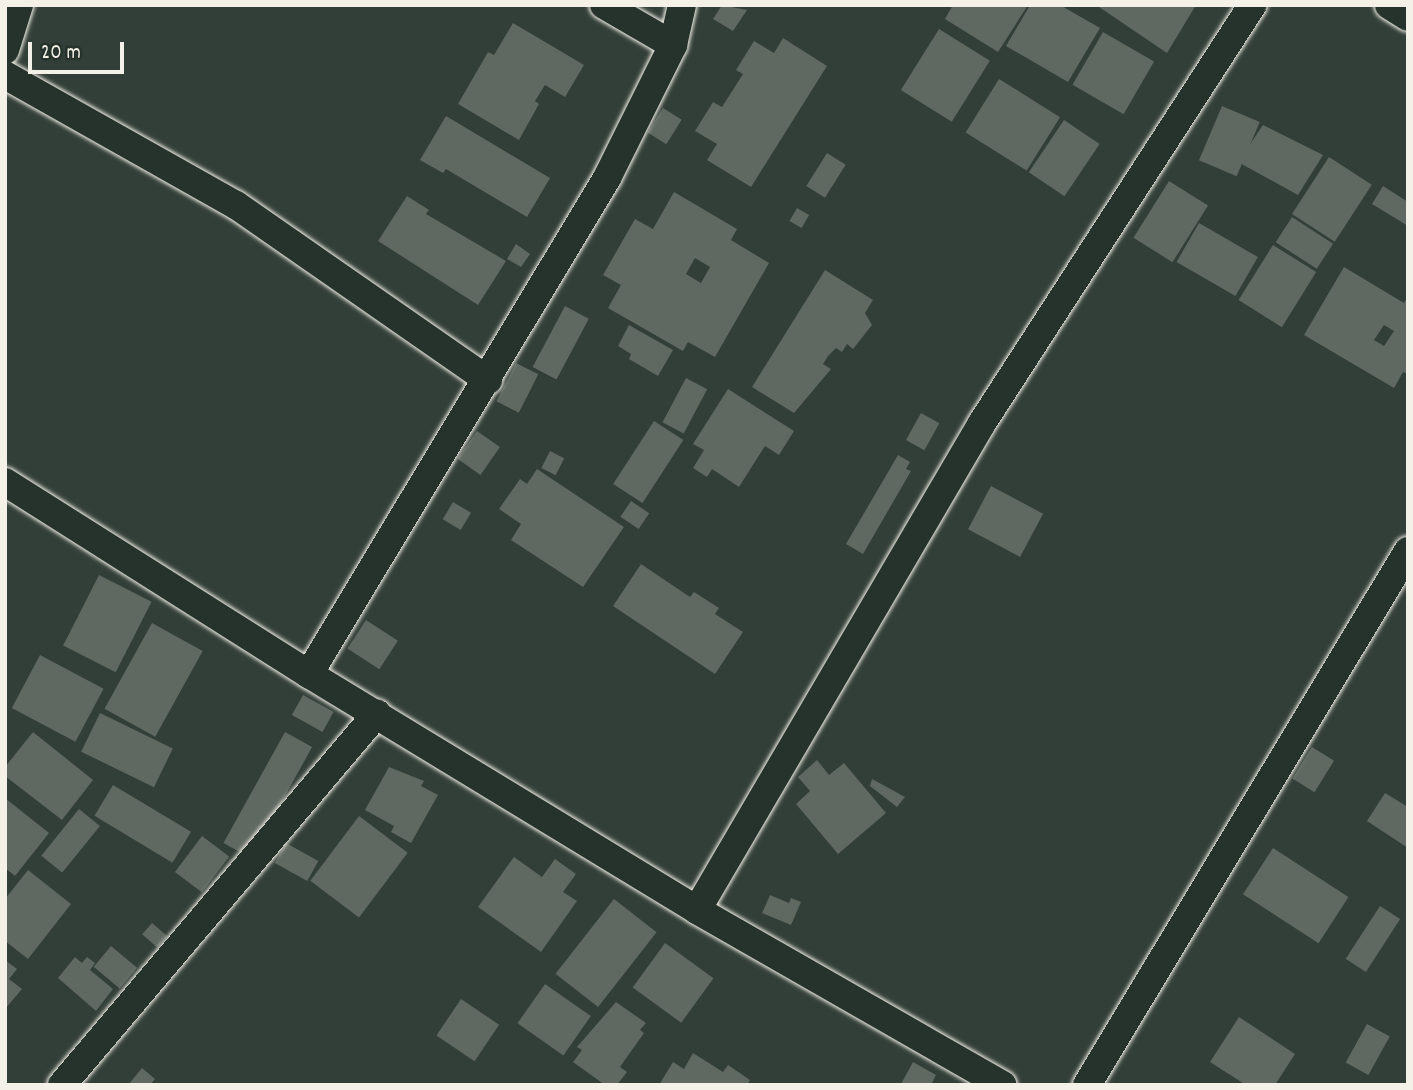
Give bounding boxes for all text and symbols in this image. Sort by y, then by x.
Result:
scale bar [32,28,128,72]
text: 20 m [41,39,81,69]

